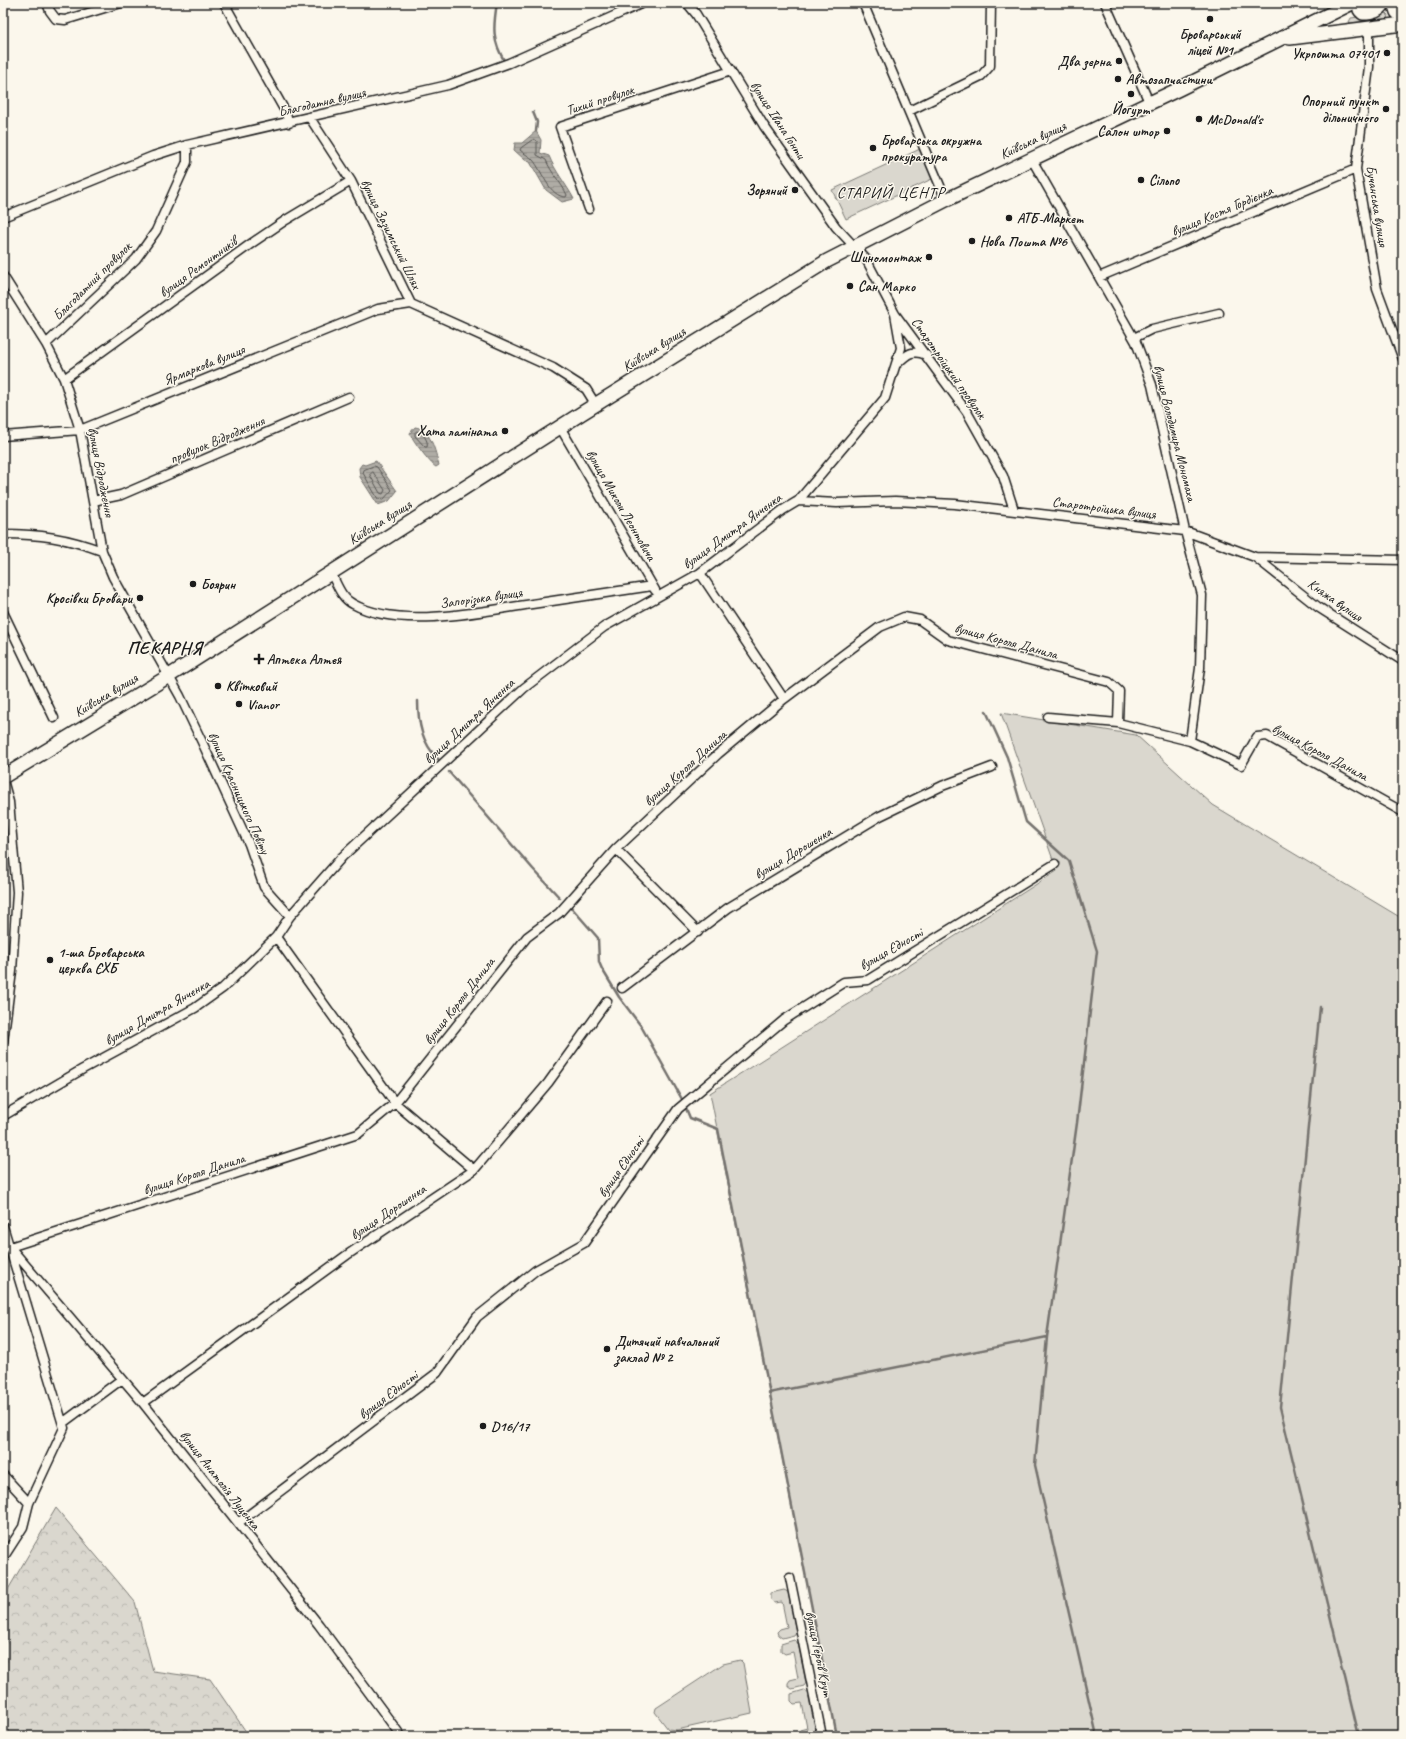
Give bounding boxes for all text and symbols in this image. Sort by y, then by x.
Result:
marker: Броварський ліцей №1 [1205,14,1215,24]
place label: Броварський ліцей №1 [1179,26,1242,59]
place label: Укрпошта 07401 [1292,45,1381,62]
marker: Укрпошта 07401 [1382,48,1392,58]
place label: Два зерна [1058,53,1113,71]
marker: Два зерна [1114,56,1124,66]
place label: Автозапчастини [1126,71,1213,88]
marker: Автозапчастини [1113,74,1123,84]
street label: вулиця Івана Гонти [747,78,810,163]
street label: Тихий провулок [564,81,638,119]
street label: Благодатна вулиця [277,83,368,120]
marker: Йогурт [1126,89,1136,99]
place label: Опорний пункт дільничного [1301,93,1379,126]
place label: Йогурт [1112,100,1151,118]
marker: Опорний пункт дільничного [1381,104,1391,114]
place label: McDonald's [1207,111,1265,128]
marker: McDonald's [1194,114,1204,124]
street label: Київська вулиця [997,117,1070,163]
place label: Салон штор [1098,123,1160,140]
marker: Салон штор [1162,126,1172,136]
place label: Броварська окружна прокуратура [881,132,983,165]
marker: Броварська окружна прокуратура [868,143,878,153]
street label: Бучанська вулиця [1362,164,1392,249]
place label: Сільпо [1149,172,1180,189]
marker: Сільпо [1136,175,1146,185]
street label: вулиця Зазимський Шлях [357,176,426,293]
place label: Зоряний [746,182,788,199]
street label: вулиця Костя Гордієнка [1169,182,1276,240]
district label: СТАРИЙ ЦЕНТР [837,183,947,203]
marker: Зоряний [790,185,800,195]
place label: АТБ-Маркет [1017,210,1084,227]
marker: АТБ-Маркет [1004,213,1014,223]
street label: вулиця Ремонтників [156,231,243,301]
place label: Нова Пошта №6 [980,233,1068,250]
marker: Нова Пошта №6 [967,236,977,246]
street label: Благодатний провулок [49,237,136,324]
place label: Шиномонтаж [849,249,922,266]
marker: Шиномонтаж [924,252,934,262]
place label: Сан Марко [858,278,917,295]
marker: Сан Марко [845,281,855,291]
street label: Старотроїцький провулок [908,314,991,424]
street label: Київська вулиця [619,322,689,375]
street label: Ярмаркова вулиця [161,341,248,389]
street label: вулиця Володимира Мономаха [1150,363,1201,504]
street label: провулок Відродження [167,412,268,468]
place label: Хата ламіната [417,423,498,440]
street label: вулиця Відродження [84,426,118,519]
marker: Хата ламіната [500,426,510,436]
street label: вулиця Миколи Леонтовича [582,446,660,565]
street label: вулиця Дмитра Янченка [679,489,786,573]
street label: Старотроїцька вулиця [1051,493,1158,523]
street label: Київська вулиця [345,495,415,548]
street label: Княжа вулиця [1304,575,1367,626]
place label: Боярин [201,576,236,593]
marker: Боярин [188,579,198,589]
street label: Запорізька вулиця [439,584,524,612]
place label: Кросівки Бровари [46,590,134,607]
marker: Кросівки Бровари [135,593,145,603]
street label: вулиця Короля Данила [953,619,1061,663]
district label: ПЕКАРНЯ [127,637,204,659]
place label: Аптека Алтея [267,651,342,668]
marker: Аптека Алтея [254,654,264,664]
street label: Київська вулиця [71,669,142,721]
street label: вулиця Дмитра Янченка [420,674,519,768]
place label: Квітковий [226,678,278,695]
marker: Квітковий [213,681,223,691]
place label: Vianor [247,696,281,713]
marker: Vianor [234,699,244,709]
street label: вулиця Короля Данила [1269,720,1372,785]
street label: вулиця Короля Данила [640,725,731,810]
street label: вулиця Красницького Повіту [204,729,274,858]
street label: вулиця Дорошенка [751,823,836,883]
street label: вулиця Єдності [856,923,928,974]
place label: 1-ша Броварська церква ЄХБ [58,944,146,977]
street label: вулиця Короля Данила [420,953,499,1048]
marker: 1-ша Броварська церква ЄХБ [45,955,55,965]
street label: вулиця Дмитра Янченка [102,975,213,1049]
street label: вулиця Єдності [594,1131,649,1201]
street label: вулиця Короля Данила [141,1149,248,1198]
street label: вулиця Дорошенка [347,1180,430,1244]
place label: Дитячий навчальний заклад № 2 [613,1333,720,1367]
marker: Дитячий навчальний заклад № 2 [602,1344,612,1354]
street label: вулиця Єдності [355,1366,423,1423]
place label: D16/17 [491,1418,531,1435]
marker: D16/17 [478,1421,488,1431]
street label: вулиця Анатолія Луценка [176,1427,265,1534]
street label: вулиця Героїв Крут [802,1609,837,1700]

